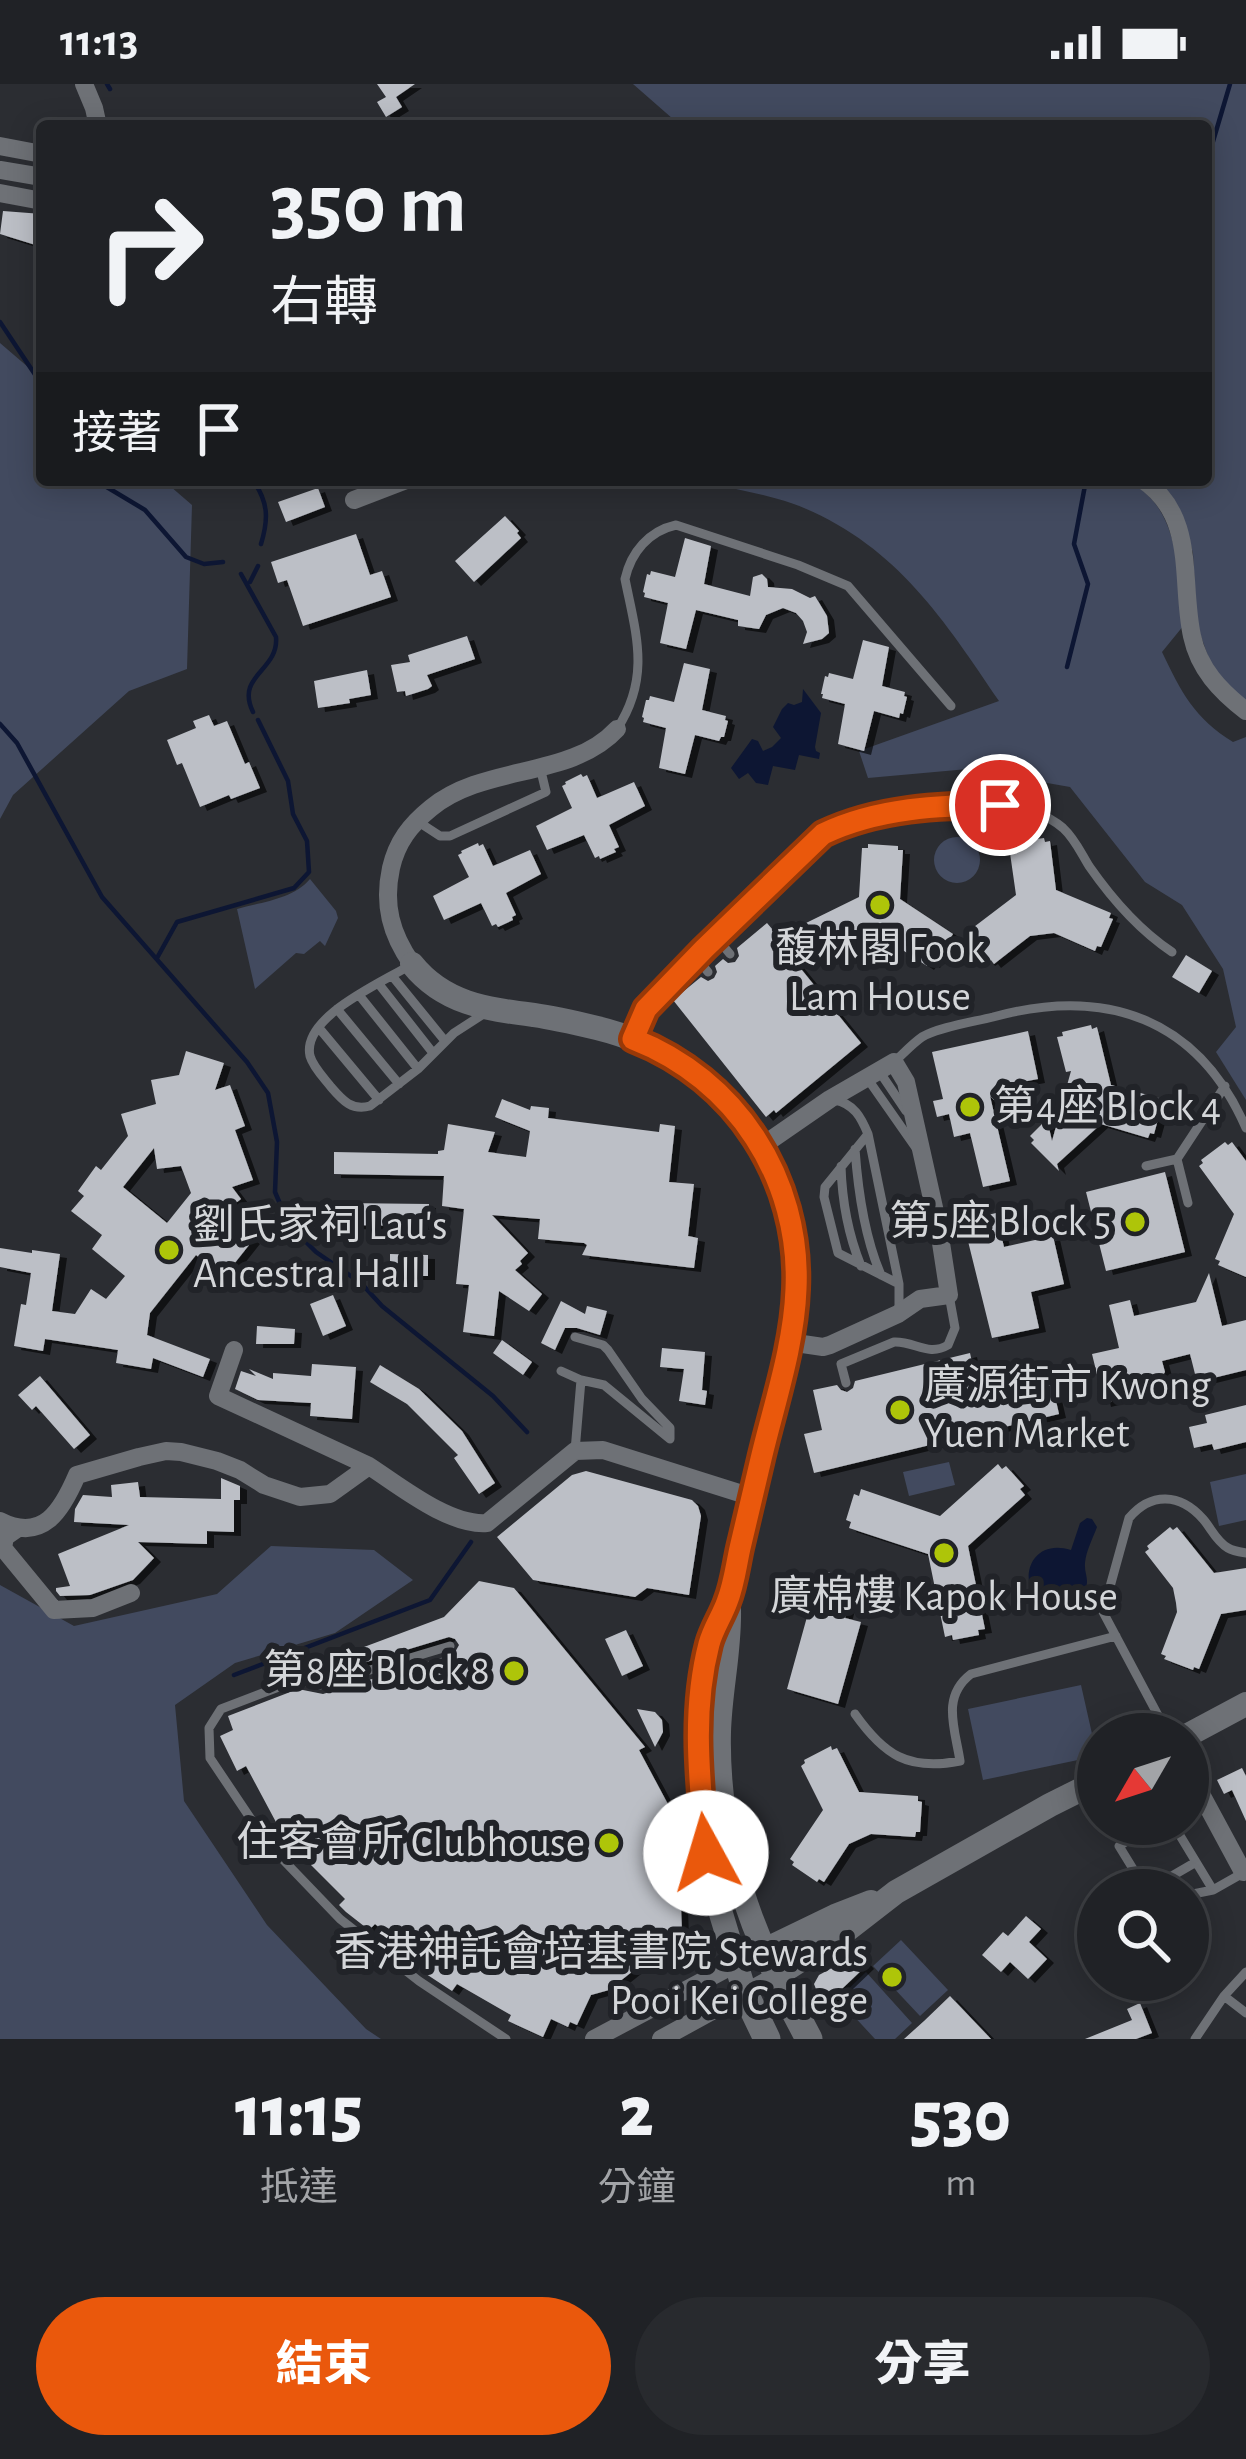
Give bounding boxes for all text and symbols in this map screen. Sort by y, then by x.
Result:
text: 11:13 [60,19,138,64]
text: 350 m [270,164,467,248]
icon: right [72,168,228,324]
text: 右轉 [270,277,378,331]
icon: arrive [186,396,252,462]
text: 接著 [72,412,162,457]
pin [949,754,1051,856]
icon: arrive [967,772,1033,838]
marker: 馥林閣 Fook Lam House [867,892,893,918]
place label: 馥林閣 Fook Lam House [775,926,985,1018]
place label: 第4座 Block 4 [994,1084,1221,1128]
marker: 第4座 Block 4 [957,1094,983,1120]
place label: 第5座 Block 5 [889,1199,1111,1243]
place label: 劉氏家祠 Lau's Ancestral Hall [193,1203,448,1295]
marker: 第5座 Block 5 [1122,1209,1148,1235]
marker: 劉氏家祠 Lau's Ancestral Hall [156,1237,182,1263]
place label: 廣源街市 Kwong Yuen Market [924,1363,1211,1455]
marker: 廣源街市 Kwong Yuen Market [887,1397,913,1423]
marker: 廣棉樓 Kapok House [931,1540,957,1566]
place label: 廣棉樓 Kapok House [770,1574,1118,1618]
place label: 第8座 Block 8 [263,1648,490,1692]
marker: 第8座 Block 8 [501,1658,527,1684]
north arrow [1077,1713,1209,1845]
map controls [1077,1713,1209,2001]
position arrow [643,1790,769,1916]
place label: 住客會所 Clubhouse [236,1820,585,1864]
marker: 住客會所 Clubhouse [596,1830,622,1856]
button: search [1077,1869,1209,2001]
place label: 香港神託會培基書院 Stewards Pooi Kei College [334,1930,868,2022]
marker: 香港神託會培基書院 Stewards Pooi Kei College [879,1964,905,1990]
text: 11:15 [235,2077,362,2149]
text: 2 [619,2077,654,2149]
text: 530 [910,2082,1011,2154]
text: m [945,2164,976,2203]
text: 抵達 [260,2169,338,2208]
text: 分鐘 [597,2169,675,2208]
button: 結束 [36,2297,611,2435]
button: 分享 [635,2297,1210,2435]

